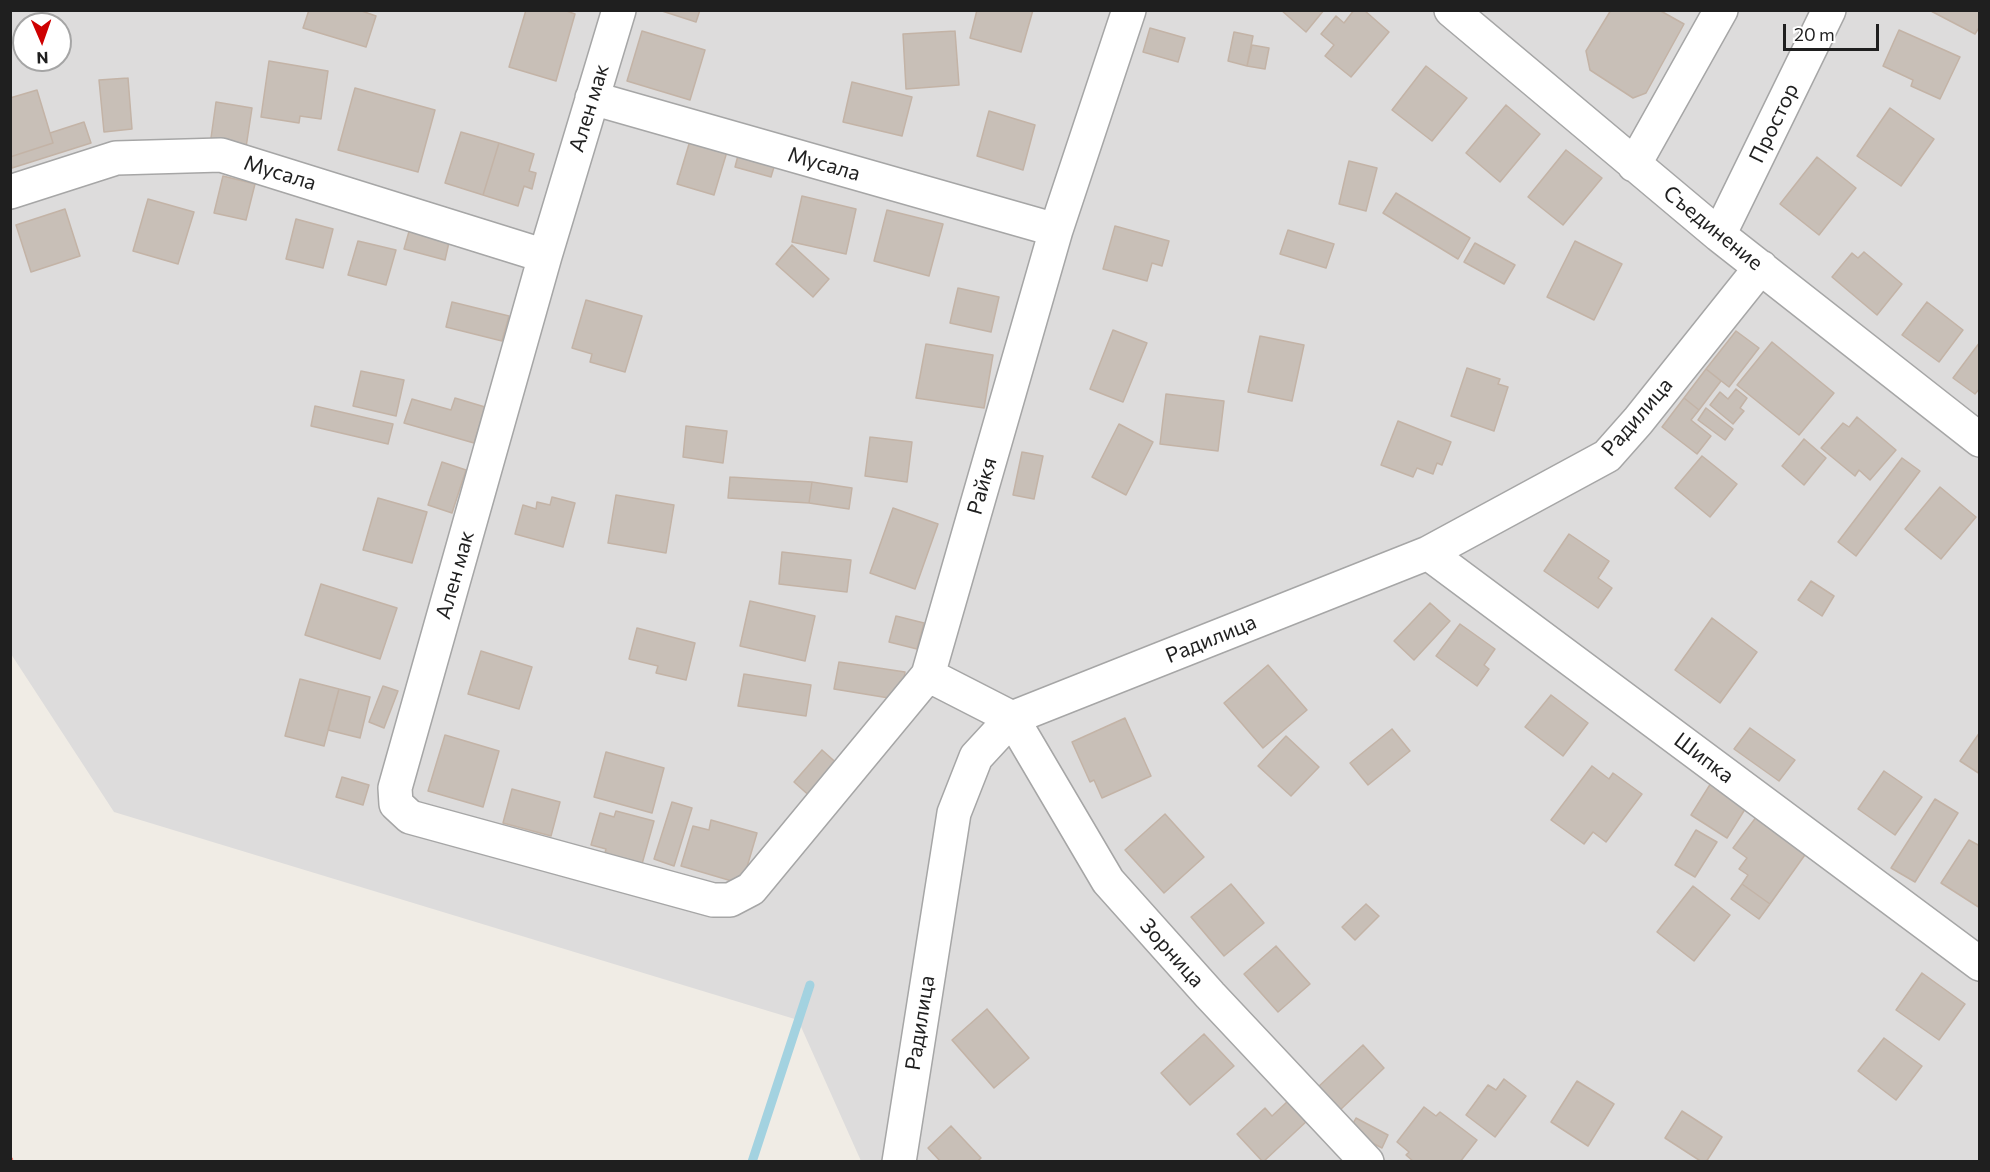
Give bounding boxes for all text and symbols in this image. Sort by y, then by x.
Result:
north arrow [12,12,72,72]
scale bar [1786,12,1882,50]
text: 20 m [1794,23,1835,45]
text: N [36,49,49,68]
street label: Ален мак [564,61,614,155]
street label: Простор [1744,79,1804,167]
street label: Мусала [785,142,863,186]
street label: Мусала [241,150,319,196]
street label: Съединение [1658,180,1768,276]
street label: Радилица [1596,373,1678,461]
street label: Райкя [962,454,1002,518]
street label: Ален мак [430,528,480,622]
street label: Радилица [1162,609,1260,669]
street label: Шипка [1669,727,1739,789]
street label: Зорница [1135,913,1209,993]
street label: Радилица [900,974,940,1072]

